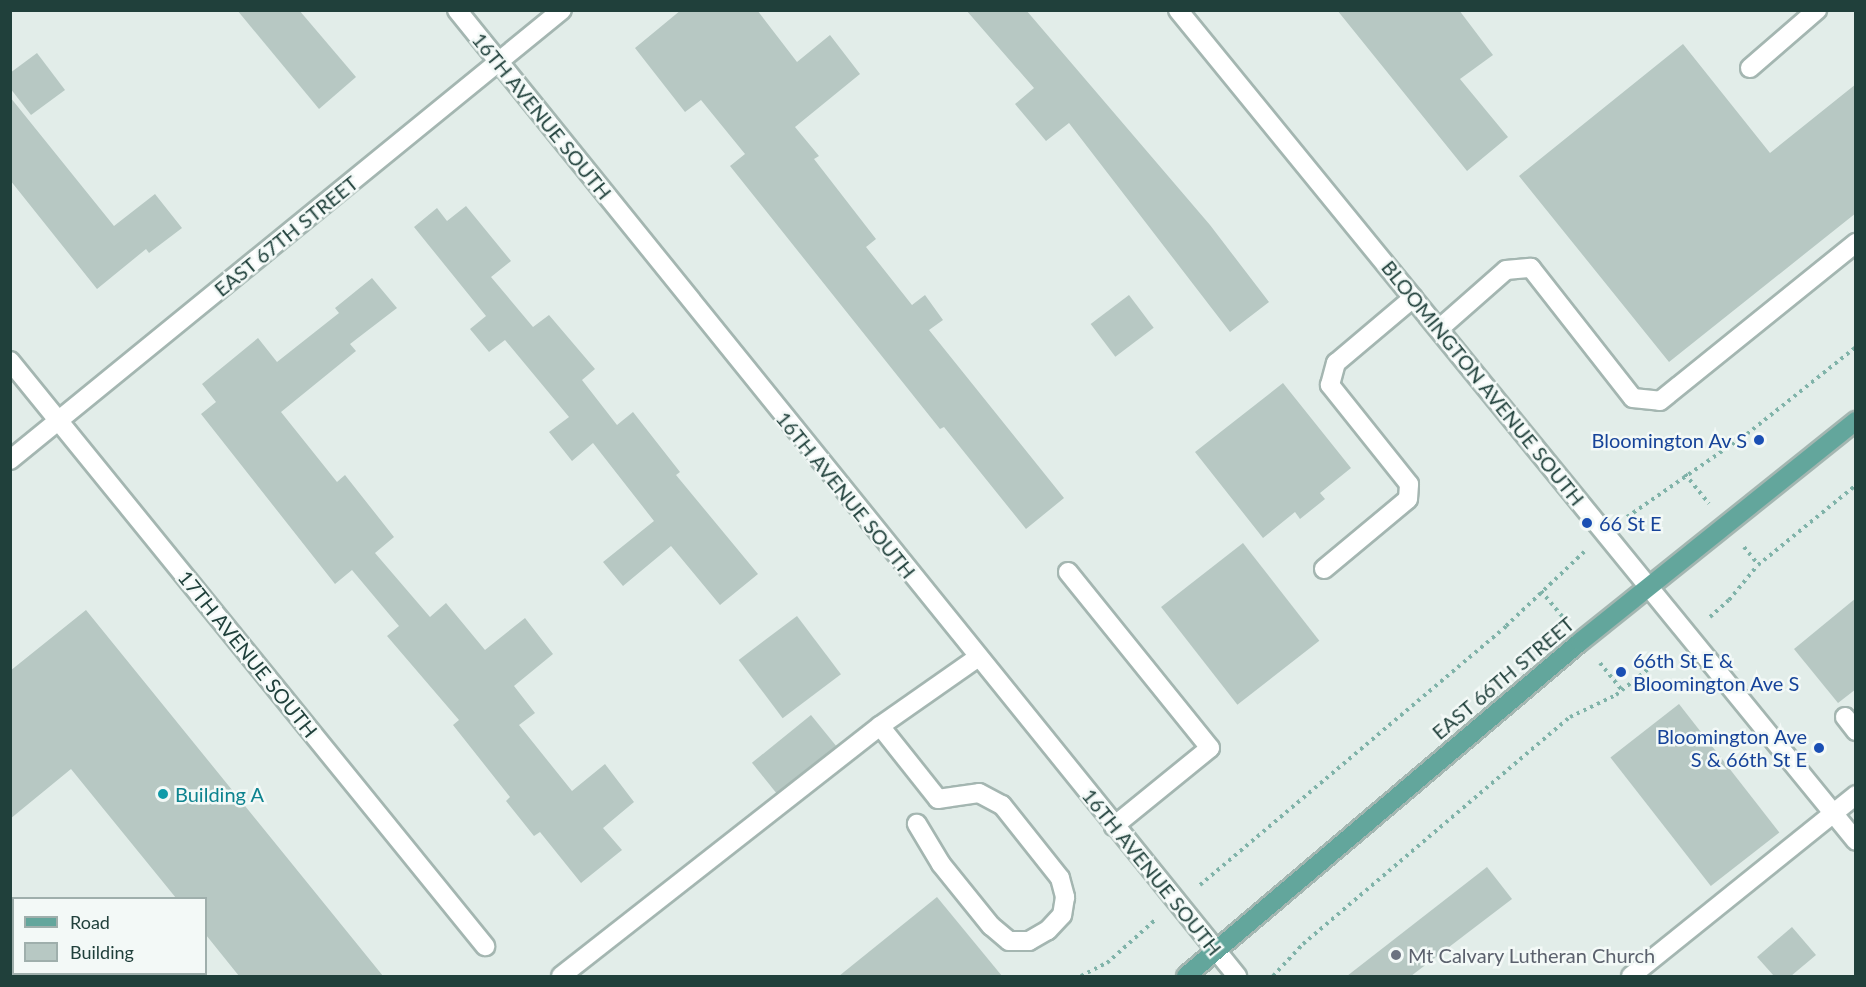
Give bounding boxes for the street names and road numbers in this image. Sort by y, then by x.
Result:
street label: 16TH AVENUE SOUTH [467,28,617,204]
street label: EAST 67TH STREET [209,171,363,301]
street label: BLOOMINGTON AVENUE SOUTH [1376,255,1590,511]
street label: 16TH AVENUE SOUTH [771,407,921,583]
street label: 17TH AVENUE SOUTH [173,566,323,742]
street label: EAST 66TH STREET [1427,611,1579,745]
street label: 16TH AVENUE SOUTH [1077,784,1227,960]

